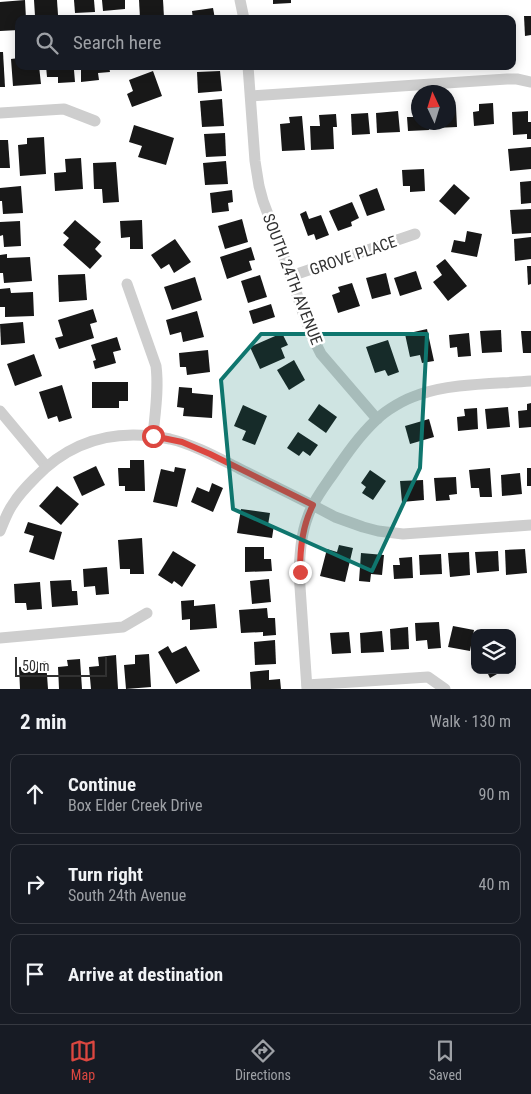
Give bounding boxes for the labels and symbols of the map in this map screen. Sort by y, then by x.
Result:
north arrow [411,85,456,130]
street label: SOUTH 24TH AVENUE [259,211,326,347]
street label: GROVE PLACE [307,232,399,279]
route start [142,425,165,448]
route end [289,561,312,584]
scale bar [15,654,108,677]

